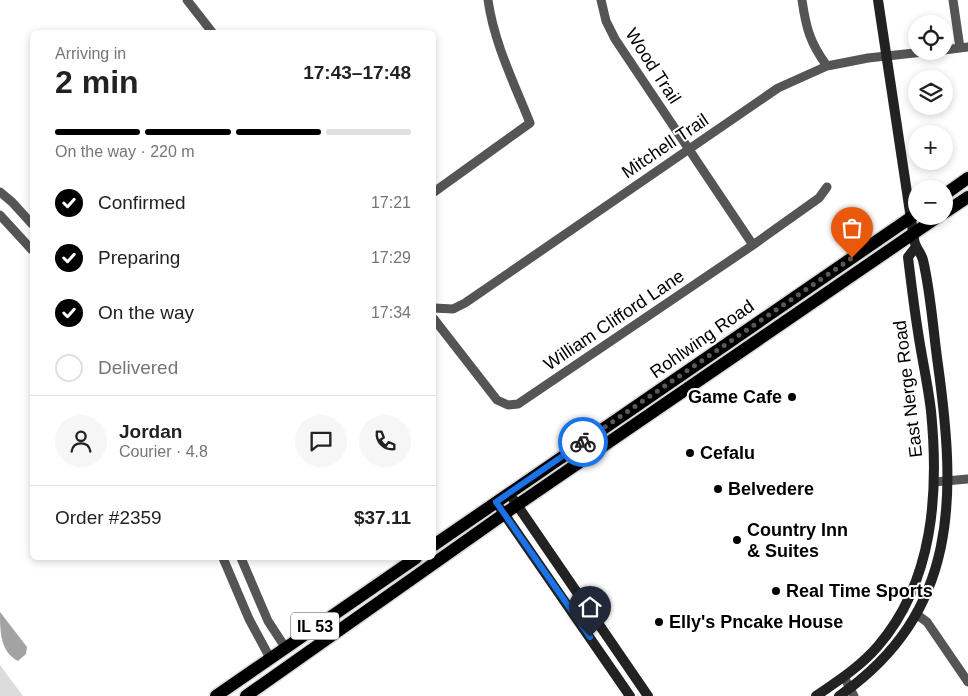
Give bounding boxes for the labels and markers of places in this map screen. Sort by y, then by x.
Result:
pin [831,207,873,258]
place label: Game Cafe [688,387,782,407]
marker: Game Cafe [786,391,798,403]
place label: Cefalu [700,443,755,463]
marker: Cefalu [684,447,696,459]
place label: Belvedere [728,479,814,499]
marker: Belvedere [712,483,724,495]
place label: Country Inn & Suites [747,520,848,561]
marker: Country Inn & Suites [731,534,743,546]
place label: Real Time Sports [786,581,933,601]
marker: Real Time Sports [770,585,782,597]
pin [569,586,611,637]
place label: Elly's Pncake House [669,612,843,632]
marker: Elly's Pncake House [653,616,665,628]

